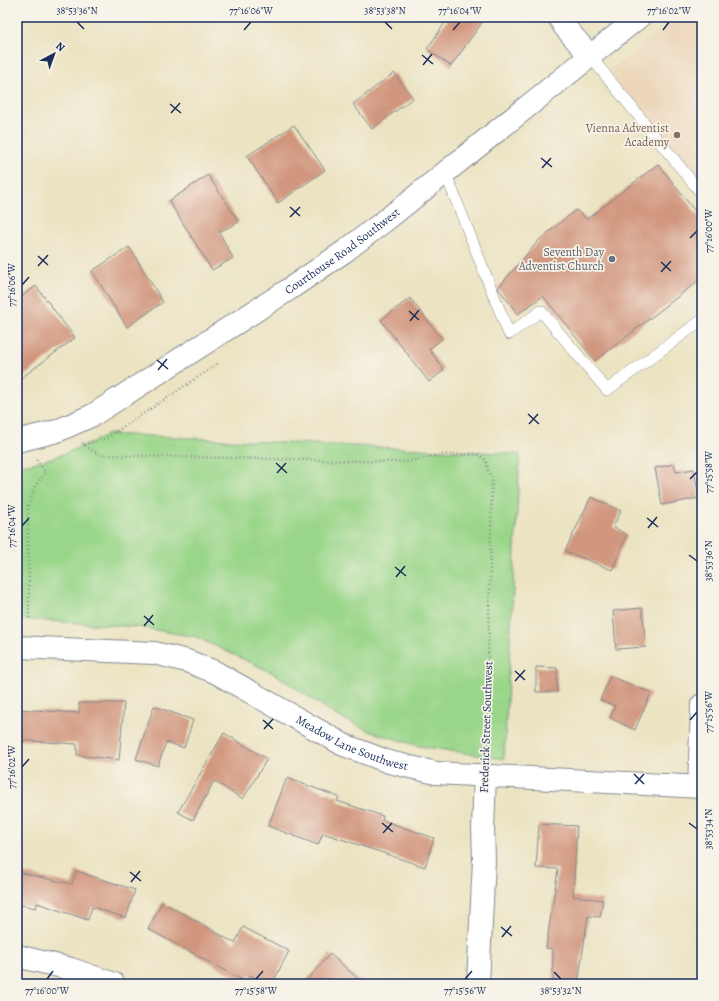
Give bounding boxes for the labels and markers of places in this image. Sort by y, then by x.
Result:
place label: Vienna Adventist Academy [585,120,670,150]
marker: Vienna Adventist Academy [672,130,682,140]
place label: Seventh Day Adventist Church [518,244,605,274]
marker: Seventh Day Adventist Church [607,254,617,264]

